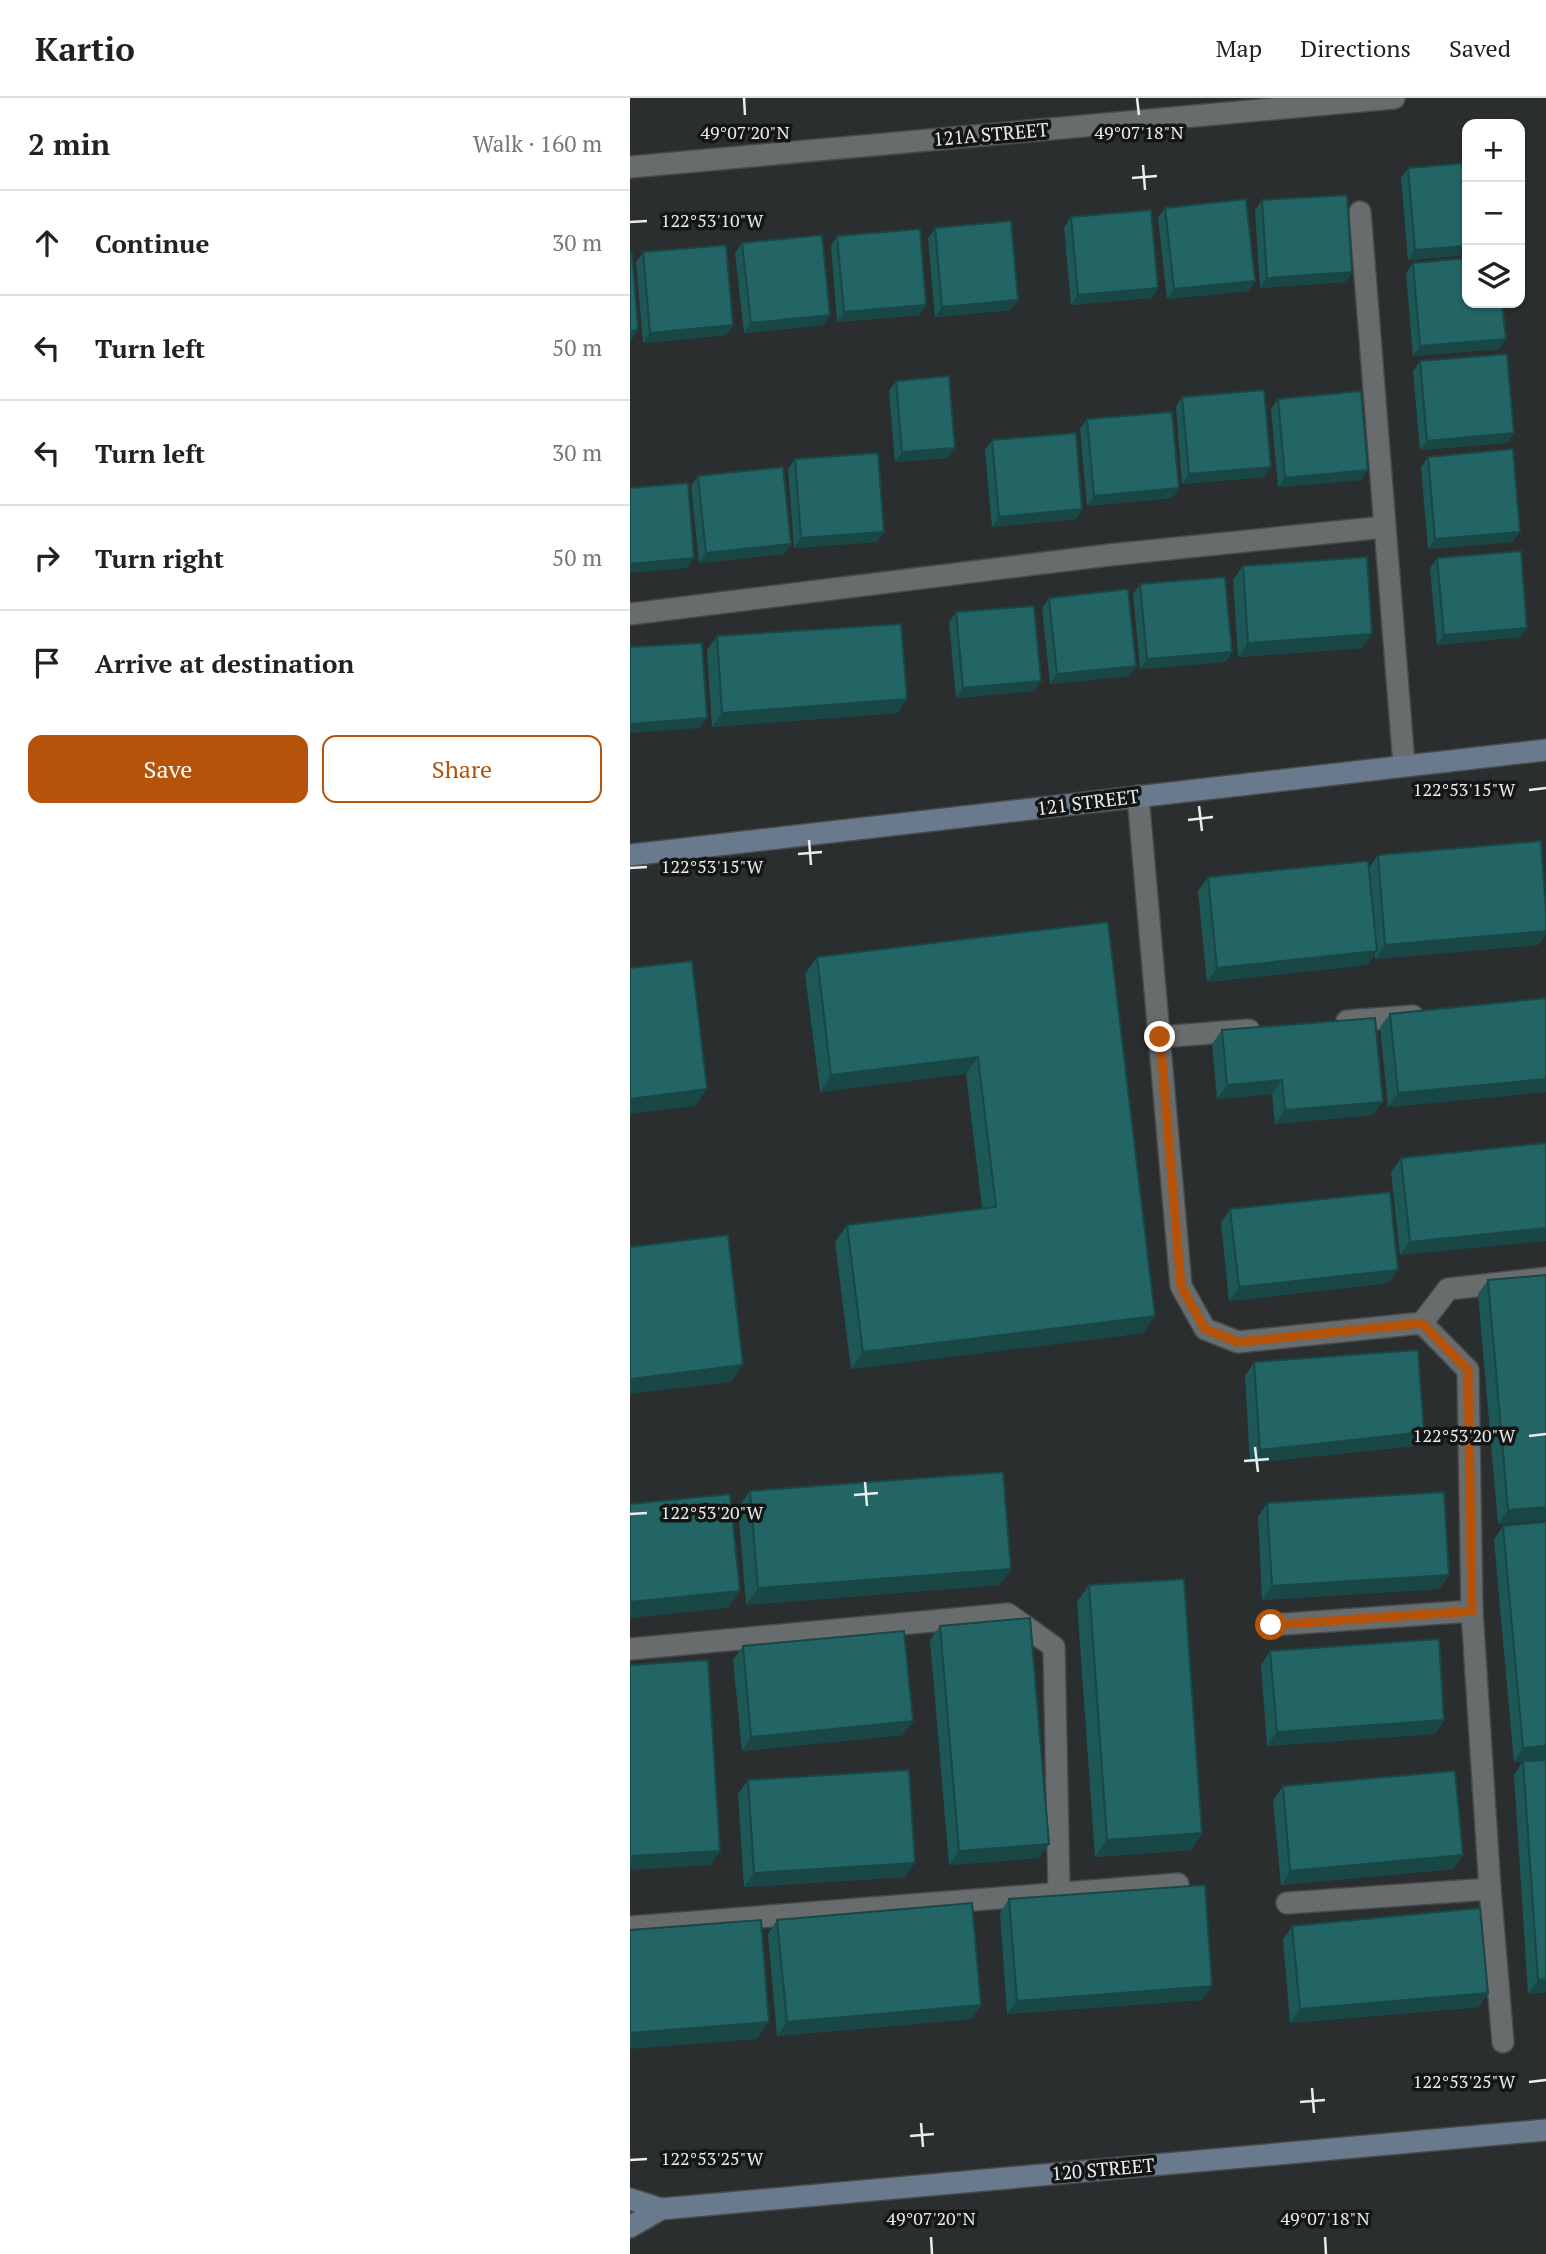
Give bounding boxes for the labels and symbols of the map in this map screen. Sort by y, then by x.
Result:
street label: 121A STREET [932,116,1050,151]
text: 49°07'20"N [700,120,790,144]
text: 49°07'18"N [1094,120,1184,144]
text: 122°53'10"W [661,208,763,232]
text: 122°53'15"W [1413,777,1515,801]
street label: 121 STREET [1035,783,1141,820]
text: 122°53'15"W [661,854,763,878]
route end [1144,1021,1175,1052]
text: 122°53'20"W [1413,1423,1515,1447]
text: 122°53'20"W [661,1500,763,1524]
route start [1255,1609,1286,1640]
text: 122°53'25"W [1413,2069,1515,2093]
text: 122°53'25"W [661,2146,763,2170]
street label: 120 STREET [1051,2152,1156,2185]
text: 49°07'20"N [886,2206,976,2230]
text: 49°07'18"N [1280,2206,1370,2230]

